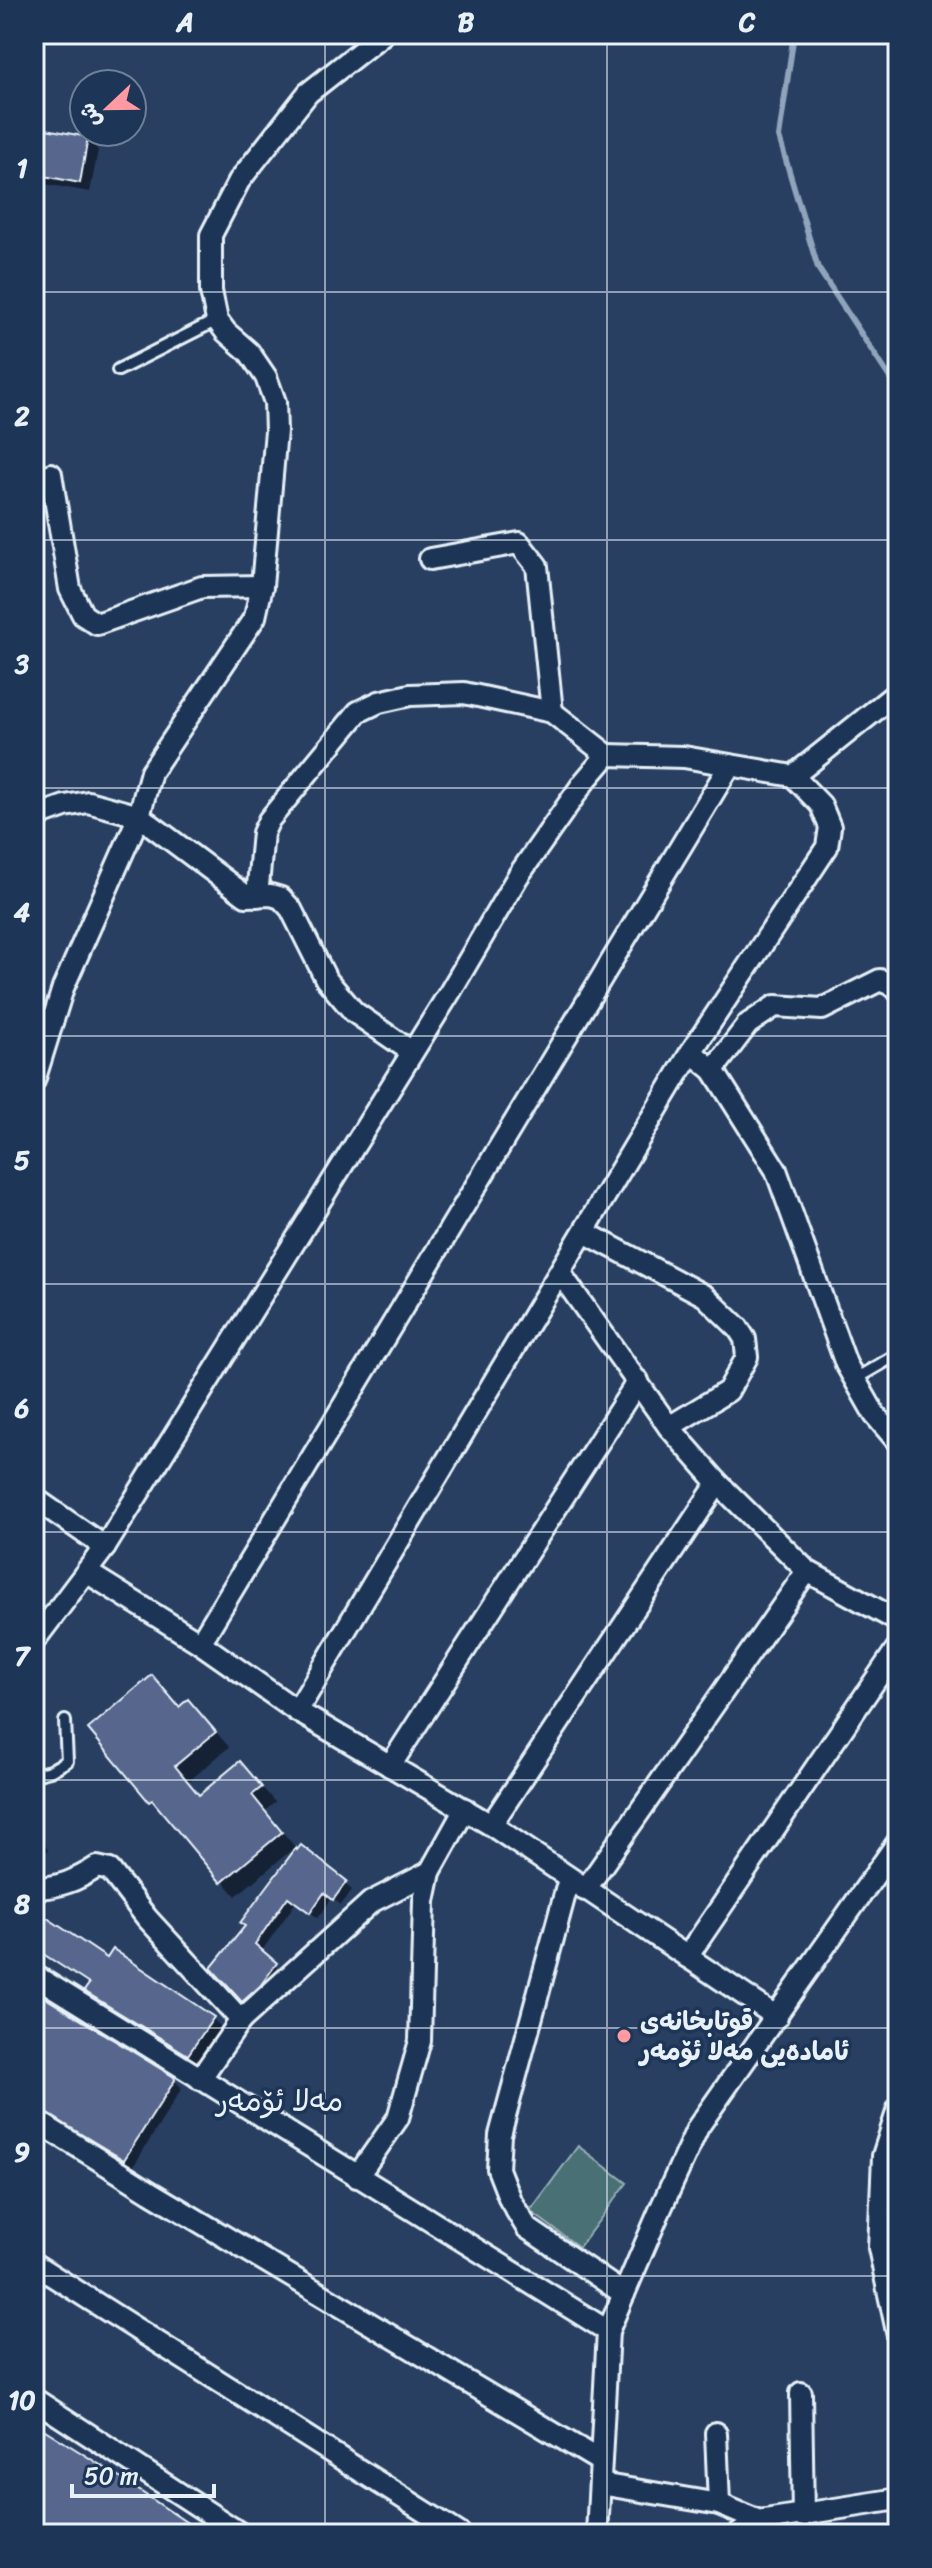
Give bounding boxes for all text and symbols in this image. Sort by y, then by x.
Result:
text: A [175,0,194,45]
text: B [458,0,475,45]
text: C [738,0,756,45]
north arrow [68,68,148,148]
text: ش [67,97,113,134]
text: 1 [16,145,28,191]
text: 2 [13,393,30,439]
text: 3 [14,641,30,687]
text: 4 [14,889,30,935]
text: 5 [14,1137,30,1183]
text: 6 [14,1385,30,1431]
text: 7 [15,1633,32,1679]
text: 8 [13,1881,30,1927]
place label: قوتابخانەی ئامادەیی مەلا ئۆمەر [638,1998,849,2074]
marker: قوتابخانەی ئامادەیی مەلا ئۆمەر [615,2027,633,2045]
district label: مەلا ئۆمەر [214,2074,343,2128]
text: 9 [14,2129,30,2175]
text: 10 [8,2377,36,2423]
scale bar [72,2448,214,2498]
text: 50 m [84,2455,139,2497]

